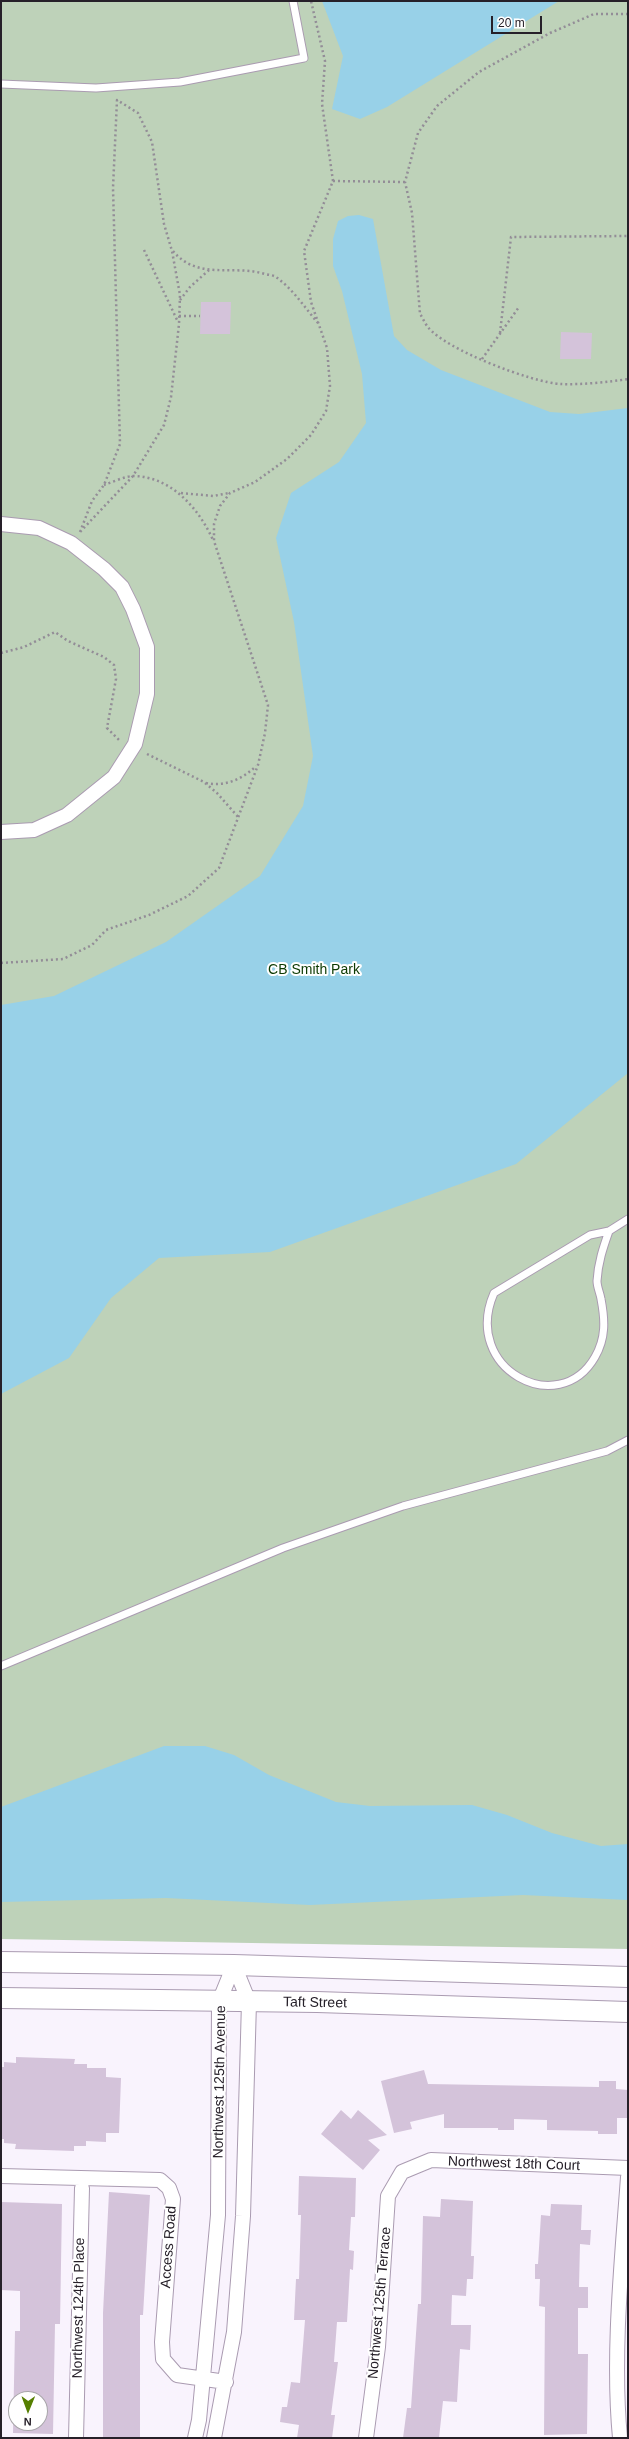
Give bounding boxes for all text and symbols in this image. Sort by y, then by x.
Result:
scale bar [493,8,544,34]
text: 20 m [498,16,525,30]
park label: CB Smith Park [268,962,360,978]
street label: Taft Street [283,1994,347,2012]
street label: Northwest 125th Avenue [210,2005,230,2159]
street label: Northwest 18th Court [448,2153,580,2175]
street label: Access Road [158,2205,180,2289]
street label: Northwest 125th Terrace [365,2226,395,2380]
street label: Northwest 124th Place [69,2237,89,2379]
north arrow [8,2391,48,2431]
text: N [24,2416,32,2428]

